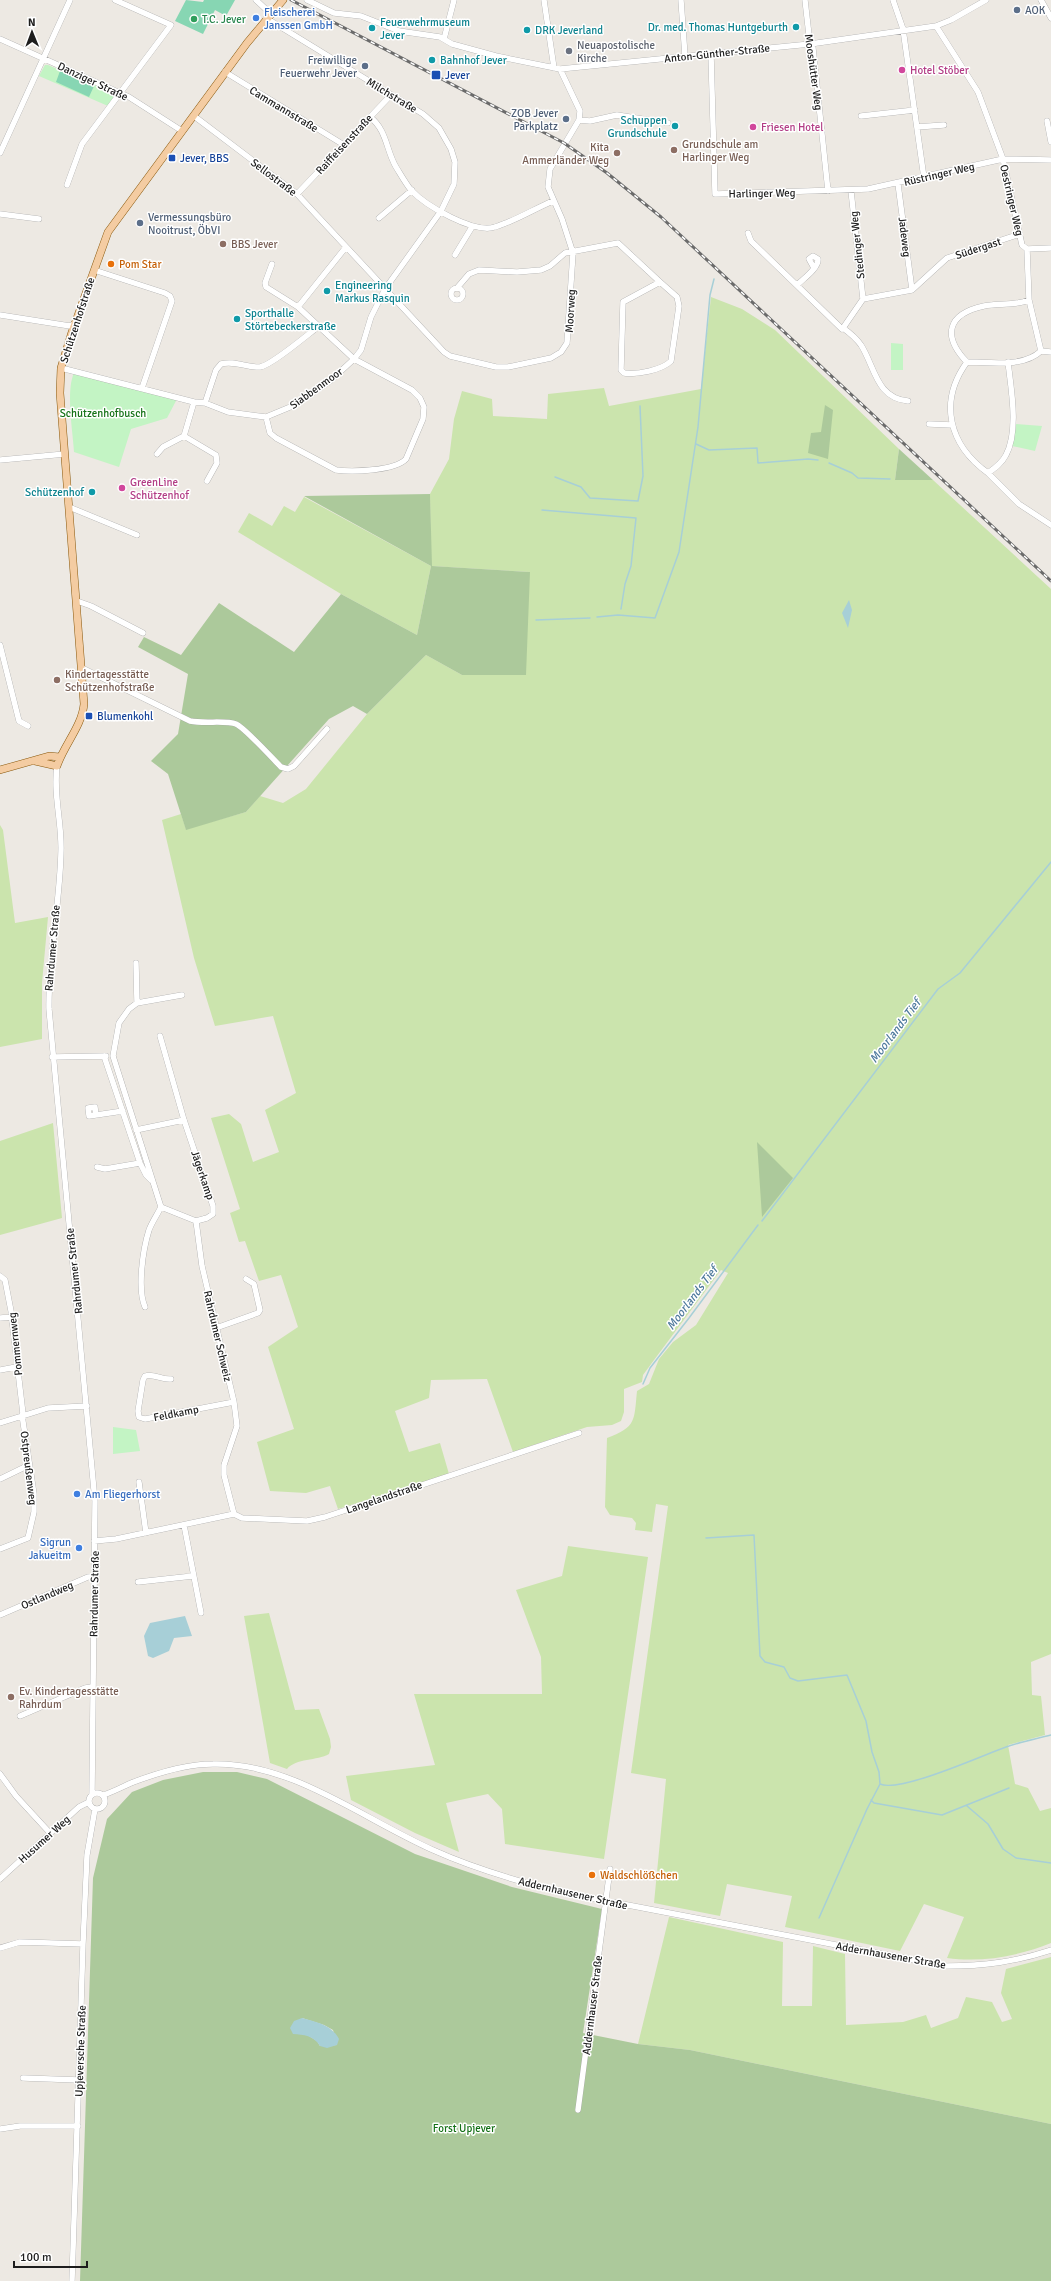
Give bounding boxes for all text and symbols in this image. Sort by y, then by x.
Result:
place label: AOK [1025,4,1046,17]
marker: AOK [1012,5,1022,15]
place label: Fleischerei Janssen GmbH [264,6,333,32]
north arrow [12,12,52,52]
place label: T.C. Jever [202,13,246,26]
marker: Fleischerei Janssen GmbH [251,13,261,23]
marker: T.C. Jever [189,14,199,24]
text: N [28,16,36,29]
place label: Feuerwehrmuseum Jever [380,16,470,42]
place label: Dr. med. Thomas Huntgeburth [648,21,788,34]
marker: Dr. med. Thomas Huntgeburth [791,22,801,32]
marker: Feuerwehrmuseum Jever [367,23,377,33]
place label: DRK Jeverland [535,24,603,37]
marker: DRK Jeverland [522,25,532,35]
street label: Mooshütter Weg [802,33,825,111]
place label: Neuapostolische Kirche [577,39,655,65]
street label: Anton-Günther-Straße [664,41,771,66]
marker: Neuapostolische Kirche [564,46,574,56]
place label: Freiwillige Feuerwehr Jever [280,54,357,80]
place label: Bahnhof Jever [440,54,507,67]
marker: Bahnhof Jever [427,55,437,65]
street label: Danziger Straße [56,59,130,103]
marker: Freiwillige Feuerwehr Jever [360,61,370,71]
place label: Hotel Stöber [910,64,969,77]
marker: Hotel Stöber [897,65,907,75]
marker: Jever [430,69,442,81]
place label: Jever [445,69,470,82]
street label: Milchstraße [364,75,419,116]
street label: Cammannstraße [247,84,320,135]
place label: ZOB Jever Parkplatz [511,107,558,133]
street label: Raiffeisenstraße [313,112,376,177]
marker: ZOB Jever Parkplatz [561,114,571,124]
place label: Schuppen Grundschule [607,114,667,140]
marker: Schuppen Grundschule [670,121,680,131]
place label: Friesen Hotel [761,121,823,134]
marker: Friesen Hotel [748,122,758,132]
place label: Grundschule am Harlinger Weg [682,138,759,164]
place label: Kita Ammerländer Weg [522,141,609,167]
marker: Grundschule am Harlinger Weg [669,145,679,155]
marker: Kita Ammerländer Weg [612,148,622,158]
place label: Jever, BBS [180,152,229,165]
marker: Jever, BBS [167,153,177,163]
street label: Sellostraße [248,156,299,199]
street label: Rüstringer Weg [902,160,976,189]
street label: Oestringer Weg [997,163,1026,237]
street label: Harlinger Weg [728,186,796,201]
street label: Stedinger Weg [847,210,868,280]
place label: Vermessungsbüro Nooitrust, ÖbVI [148,211,232,237]
street label: Jadeweg [896,216,913,258]
marker: Vermessungsbüro Nooitrust, ÖbVI [135,218,145,228]
street label: Südergast [954,235,1003,262]
place label: BBS Jever [231,238,278,251]
marker: BBS Jever [218,239,228,249]
place label: Pom Star [119,258,161,271]
marker: Pom Star [106,259,116,269]
street label: Schützenhofstraße [57,276,97,365]
place label: Engineering Markus Rasquin [335,279,410,305]
marker: Engineering Markus Rasquin [322,286,332,296]
street label: Moorweg [563,289,578,333]
place label: Sporthalle Störtebeckerstraße [245,307,336,333]
marker: Sporthalle Störtebeckerstraße [232,314,242,324]
street label: Siabbenmoor [287,365,345,412]
park label: Schützenhofbusch [60,407,146,420]
place label: GreenLine Schützenhof [130,476,190,502]
marker: GreenLine Schützenhof [117,483,127,493]
place label: Schützenhof [25,486,85,499]
marker: Schützenhof [87,487,97,497]
place label: Kindertagesstätte Schützenhofstraße [65,668,155,694]
marker: Kindertagesstätte Schützenhofstraße [52,675,62,685]
place label: Blumenkohl [97,710,153,723]
marker: Blumenkohl [84,711,94,721]
street label: Rahrdumer Straße [42,904,63,992]
water label: Moorlands Tief [866,994,926,1066]
street label: Jägerkamp [188,1149,217,1202]
street label: Rahrdumer Straße [64,1227,85,1315]
water label: Moorlands Tief [663,1261,723,1333]
street label: Rahrdumer Schweiz [201,1289,234,1383]
street label: Pommernweg [6,1311,25,1376]
street label: Feldkamp [152,1403,200,1424]
street label: Ostpreußenweg [18,1430,40,1506]
street label: Langelandstraße [344,1478,424,1517]
place label: Am Fliegerhorst [85,1488,160,1501]
marker: Am Fliegerhorst [72,1489,82,1499]
place label: Sigrun Jakueitm [28,1536,71,1562]
marker: Sigrun Jakueitm [74,1543,84,1553]
street label: Rahrdumer Straße [87,1551,102,1637]
street label: Ostlandweg [19,1579,76,1612]
place label: Ev. Kindertagesstätte Rahrdum [19,1685,119,1711]
marker: Ev. Kindertagesstätte Rahrdum [6,1692,16,1702]
street label: Husumer Weg [16,1813,73,1866]
place label: Waldschlößchen [600,1869,678,1882]
marker: Waldschlößchen [587,1870,597,1880]
street label: Addernhausener Straße [517,1875,629,1912]
street label: Addernhausener Straße [835,1939,947,1972]
street label: Addernhauser Straße [580,1955,605,2056]
street label: Upjeversche Straße [72,2005,89,2097]
park label: Forst Upjever [433,2122,495,2135]
scale bar [14,2243,87,2269]
text: 100 m [20,2250,52,2265]

